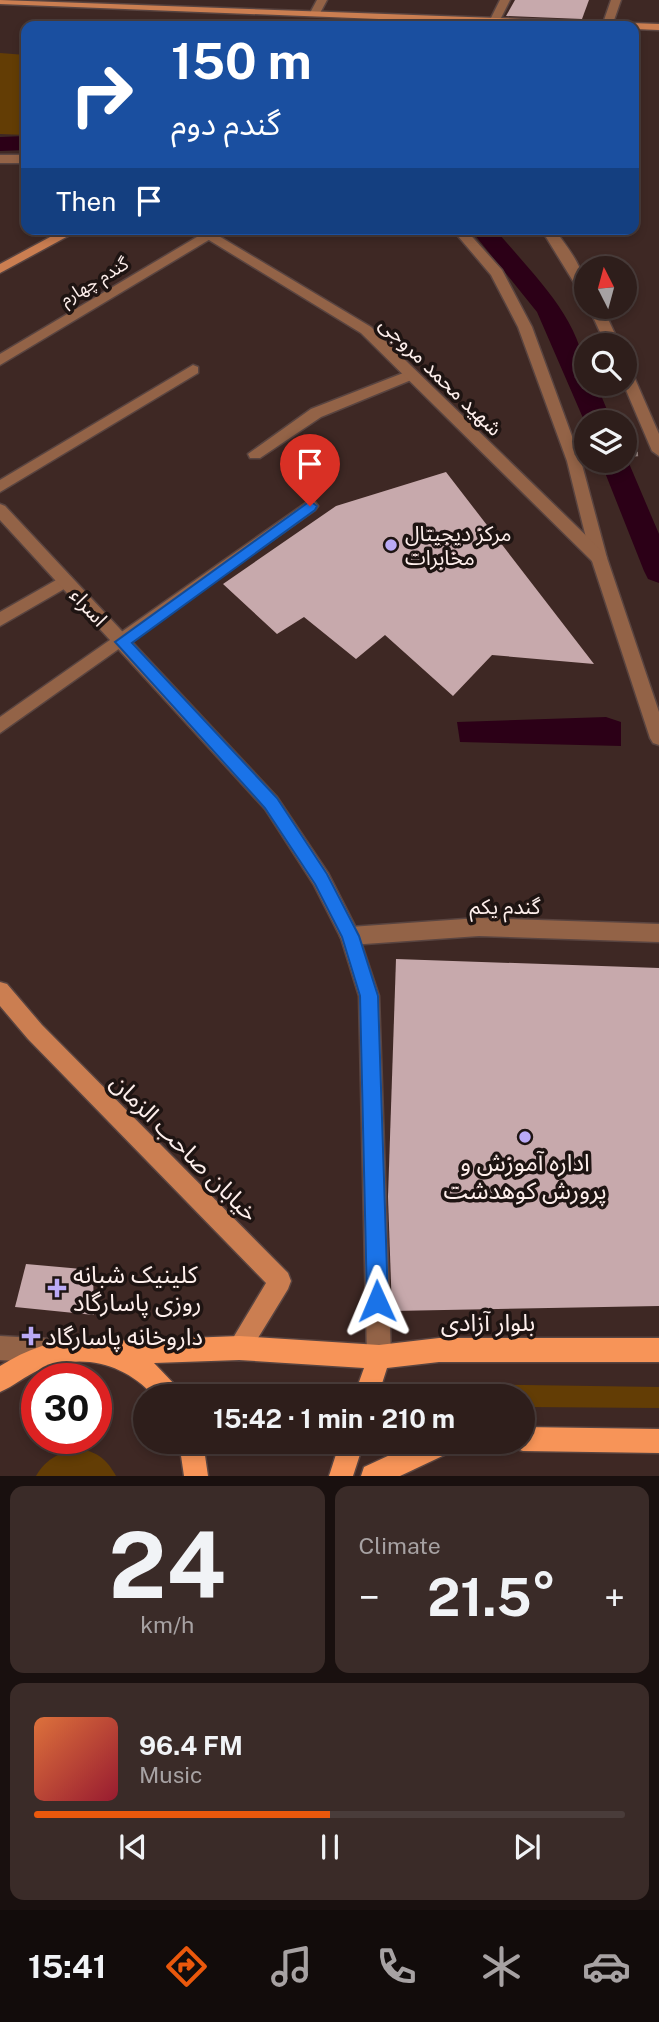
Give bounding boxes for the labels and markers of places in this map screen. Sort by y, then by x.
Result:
pin [280,434,340,506]
place label: مرکز دیجیتال مخابرات [405,521,512,570]
marker: مرکز دیجیتال مخابرات [383,537,399,553]
marker: اداره آموزش و پرورش کوهدشت [517,1129,533,1145]
place label: اداره آموزش و پرورش کوهدشت [443,1148,607,1206]
place label: کلینیک شبانه روزی پاسارگاد [73,1260,202,1318]
marker: کلینیک شبانه روزی پاسارگاد [47,1278,67,1298]
place label: داروخانه پاسارگاد [45,1322,203,1352]
marker: داروخانه پاسارگاد [23,1328,39,1344]

